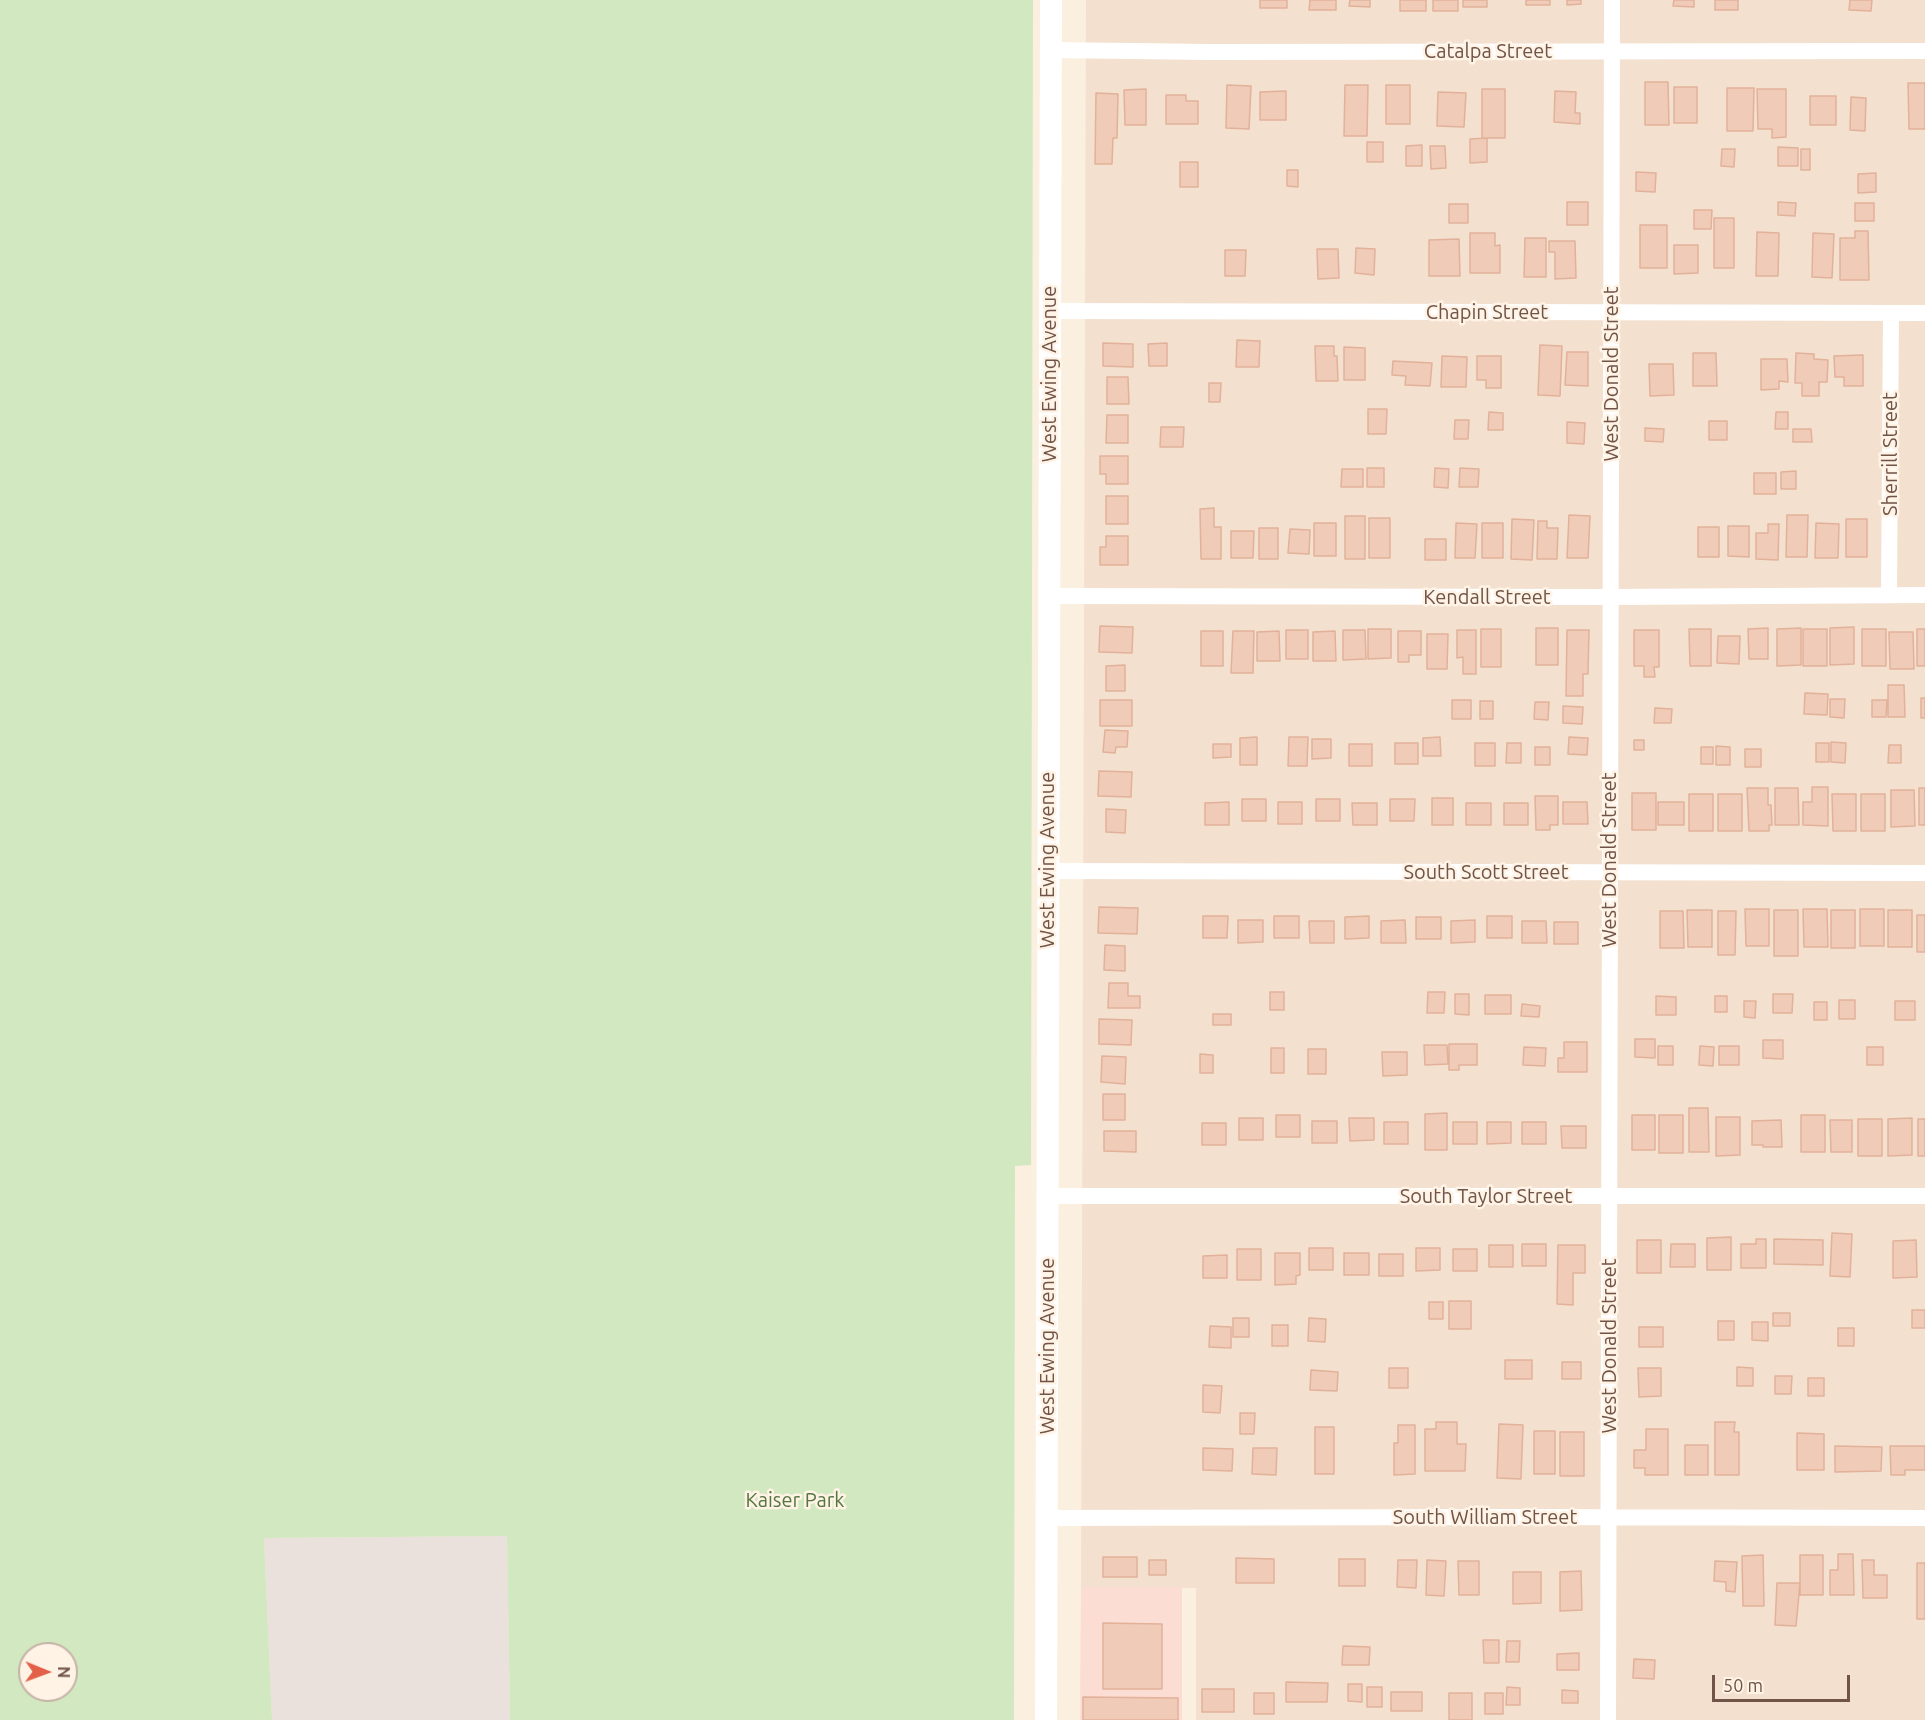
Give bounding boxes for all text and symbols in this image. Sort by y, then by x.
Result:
street label: Catalpa Street [1424,39,1552,63]
street label: West Ewing Avenue [1037,286,1061,462]
street label: West Donald Street [1599,286,1623,462]
street label: Chapin Street [1426,300,1548,324]
street label: Sherrill Street [1878,392,1902,516]
street label: Kendall Street [1423,585,1551,609]
street label: West Ewing Avenue [1035,772,1059,948]
street label: West Donald Street [1597,772,1621,948]
street label: South Scott Street [1403,860,1569,884]
street label: South Taylor Street [1400,1184,1572,1208]
street label: West Ewing Avenue [1035,1258,1059,1434]
street label: West Donald Street [1597,1258,1621,1434]
park label: Kaiser Park [746,1488,844,1512]
street label: South William Street [1393,1505,1577,1529]
north arrow [18,1642,78,1702]
scale bar [1715,1663,1853,1701]
text: N [55,1666,73,1678]
text: 50 m [1723,1675,1763,1695]

